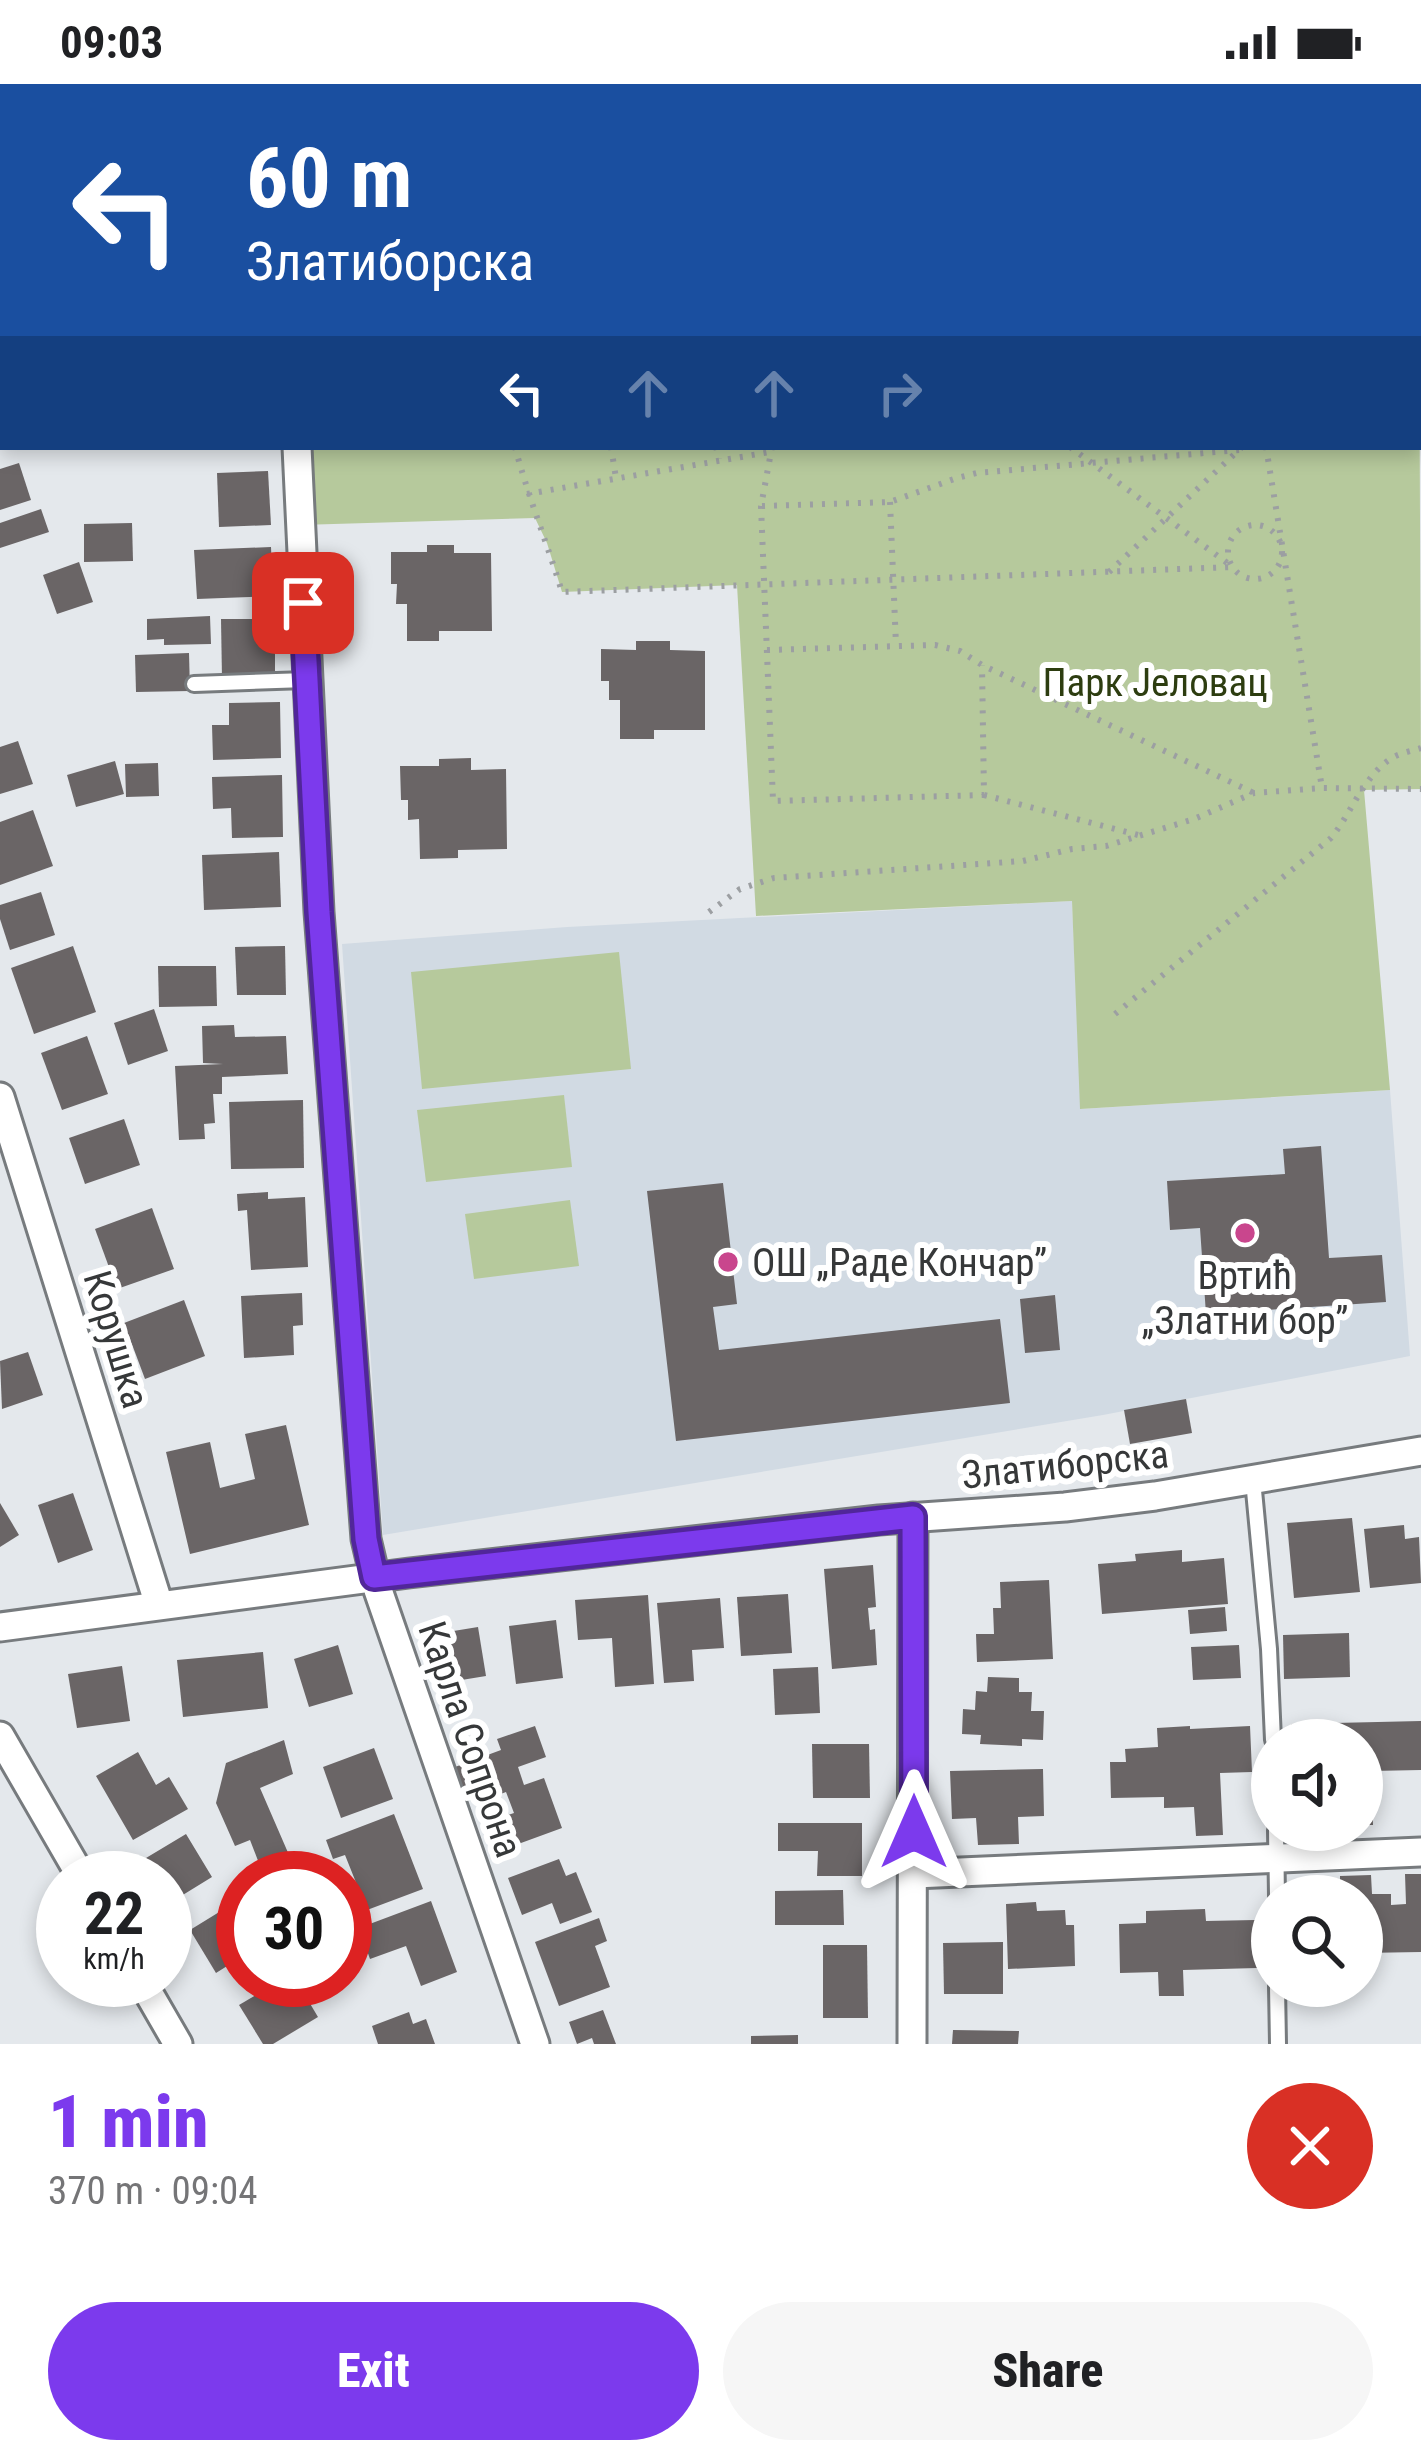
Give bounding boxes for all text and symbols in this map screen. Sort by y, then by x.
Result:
text: 09:03 [60,16,163,69]
text: 60 m [246,129,413,228]
icon: left [48,132,204,288]
text: Златиборска [246,230,534,293]
icon: left [489,360,555,426]
icon: ahead [615,360,681,426]
icon: ahead [741,360,807,426]
icon: right [867,360,933,426]
pin [252,552,354,654]
icon: arrive [270,570,336,636]
park label: Парк Јеловац [1042,660,1268,706]
marker: Вртић „Златни бор” [1232,1220,1258,1246]
place label: ОШ „Раде Кончар” [752,1240,1047,1286]
marker: ОШ „Раде Кончар” [715,1249,741,1275]
place label: Вртић „Златни бор” [1142,1253,1348,1344]
street label: Корушка [73,1265,159,1413]
street label: Златиборска [959,1431,1171,1499]
street label: Карла Сопрона [408,1616,532,1863]
map controls [1251,1719,1383,2007]
button: sound [1251,1719,1383,1851]
position arrow [851,1769,977,1895]
speed limit sign: 30 [216,1851,372,2007]
button: search [1251,1875,1383,2007]
text: 22 [84,1878,144,1949]
text: km/h [83,1941,145,1976]
text: 1 min [48,2080,209,2165]
button: close [1247,2083,1373,2209]
text: 370 m · 09:04 [48,2168,258,2214]
button: Exit [48,2302,699,2440]
button: Share [723,2302,1373,2440]

